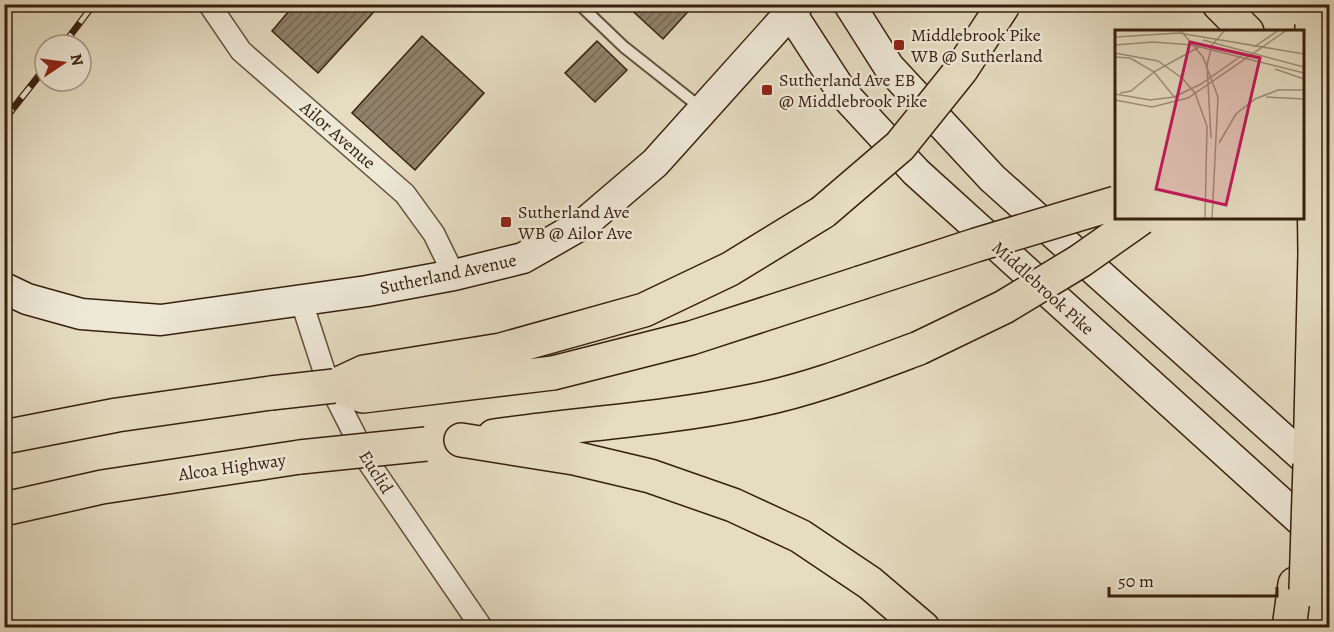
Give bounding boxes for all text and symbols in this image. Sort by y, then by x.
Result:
place label: Middlebrook Pike WB @ Sutherland [910,23,1043,68]
inset map [1115,30,1304,219]
north arrow [33,33,93,93]
marker: Middlebrook Pike WB @ Sutherland [892,38,906,52]
text: N [65,52,89,68]
place label: Sutherland Ave EB @ Middlebrook Pike [779,68,927,113]
marker: Sutherland Ave EB @ Middlebrook Pike [760,83,774,97]
street label: Ailor Avenue [294,95,381,174]
place label: Sutherland Ave WB @ Ailor Ave [517,200,633,245]
marker: Sutherland Ave WB @ Ailor Ave [499,215,513,229]
street label: Middlebrook Pike [987,236,1099,340]
street label: Sutherland Avenue [377,248,519,300]
street label: Euclid [353,446,399,498]
street label: Alcoa Highway [176,447,288,487]
scale bar [1109,560,1277,598]
text: 50 m [1118,569,1154,593]

